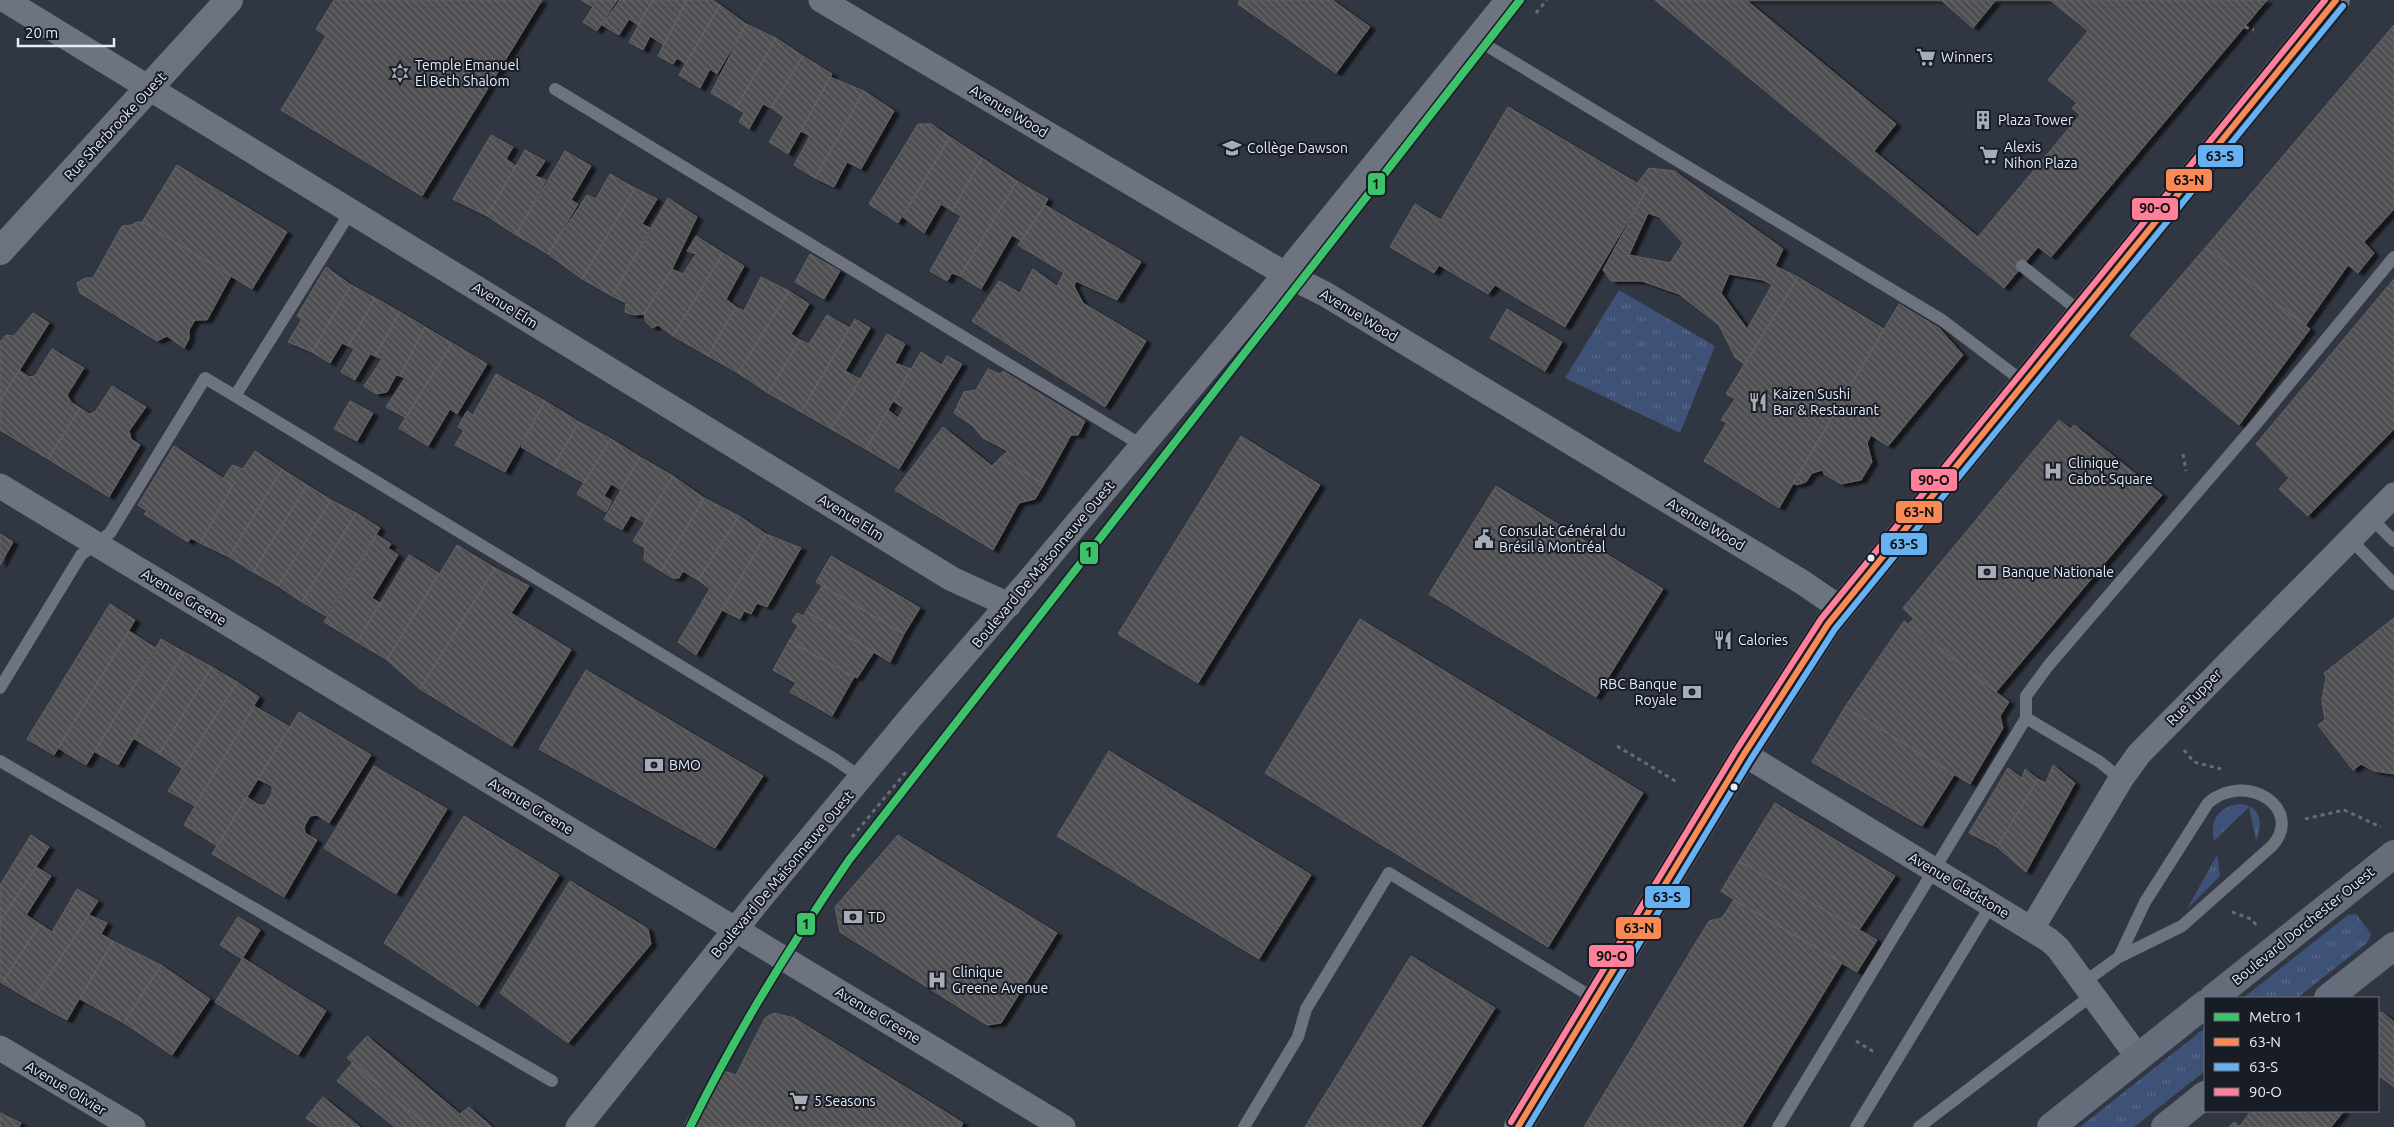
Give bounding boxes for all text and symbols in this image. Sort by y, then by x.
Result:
scale bar [18,15,114,47]
text: 20 m [25,24,58,41]
supermarket icon: Winners [1915,46,1937,68]
place label: Winners [1941,49,1993,65]
place label: Temple Emanuel El Beth Shalom [415,57,520,89]
synagogue icon: Temple Emanuel El Beth Shalom [389,62,411,84]
street label: Rue Sherbrooke Ouest [61,68,170,183]
street label: Avenue Wood [967,82,1051,140]
building icon: Plaza Tower [1972,109,1994,131]
place label: Plaza Tower [1998,112,2074,128]
school or university icon: Collège Dawson [1221,137,1243,159]
place label: Alexis Nihon Plaza [2004,139,2078,171]
place label: Collège Dawson [1247,140,1348,156]
supermarket icon: Alexis Nihon Plaza [1978,144,2000,166]
line badge: 63-S [2197,144,2244,168]
text: 63-S [2206,148,2234,164]
line badge: 63-N [2165,168,2213,192]
line badge: 1 [1367,172,1386,196]
text: 63-N [2174,172,2204,188]
text: 1 [1372,176,1380,192]
line badge: 90-O [2131,197,2179,221]
text: 90-O [2139,200,2171,216]
street label: Avenue Elm [469,279,541,331]
street label: Avenue Wood [1317,286,1401,344]
place label: Kaizen Sushi Bar & Restaurant [1773,386,1880,418]
restaurant icon: Kaizen Sushi Bar & Restaurant [1747,391,1769,413]
place label: Clinique Cabot Square [2068,455,2153,487]
hospital icon: Clinique Cabot Square [2042,460,2064,482]
line badge: 90-O [1910,468,1958,492]
text: 90-O [1918,472,1950,488]
street label: Boulevard De Maisonneuve Ouest [969,477,1118,651]
street label: Avenue Elm [815,491,887,543]
street label: Avenue Wood [1664,495,1748,553]
line badge: 63-N [1895,500,1943,524]
text: 63-N [1904,504,1934,520]
place label: Consulat Général du Brésil à Montréal [1499,523,1626,555]
public building icon: Consulat Général du Brésil à Montréal [1473,528,1495,550]
line badge: 63-S [1880,532,1928,556]
text: 63-S [1890,536,1918,552]
line badge: 1 [1079,541,1099,565]
text: 1 [1085,544,1093,560]
unlabelled marker [1866,553,1876,563]
bank icon: Banque Nationale [1976,561,1998,583]
place label: Banque Nationale [2002,564,2114,580]
street label: Avenue Greene [139,565,229,629]
restaurant icon: Calories [1712,629,1734,651]
place label: Calories [1738,632,1788,648]
street label: Rue Tupper [2163,665,2225,729]
place label: RBC Banque Royale [1600,676,1677,708]
bank icon: RBC Banque Royale [1681,681,1703,703]
bank icon: BMO [643,754,665,776]
place label: BMO [669,757,701,773]
street label: Avenue Greene [486,774,576,838]
unlabelled marker [1729,782,1739,792]
street label: Boulevard De Maisonneuve Ouest [708,787,857,961]
street label: Avenue Gladstone [1906,849,2012,921]
street label: Boulevard Dorchester Ouest [2229,863,2378,988]
line badge: 63-S [1644,885,1691,909]
text: 63-S [1653,889,1681,905]
bank icon: TD [842,906,864,928]
place label: TD [868,909,886,925]
line badge: 1 [796,912,816,936]
text: 1 [802,916,810,932]
line badge: 63-N [1615,916,1662,940]
text: 63-N [1624,920,1654,936]
line badge: 90-O [1588,944,1635,968]
text: 90-O [1596,948,1628,964]
place label: Clinique Greene Avenue [952,964,1048,996]
hospital icon: Clinique Greene Avenue [926,969,948,991]
street label: Avenue Greene [833,983,923,1047]
legend [2204,997,2379,1112]
text: Metro 1 [2249,1008,2303,1025]
text: 63-N [2249,1033,2281,1050]
street label: Avenue Olivier [23,1058,110,1119]
text: 63-S [2249,1058,2278,1075]
text: 90-O [2249,1083,2282,1100]
supermarket icon: 5 Seasons [788,1090,810,1112]
place label: 5 Seasons [814,1093,876,1109]

